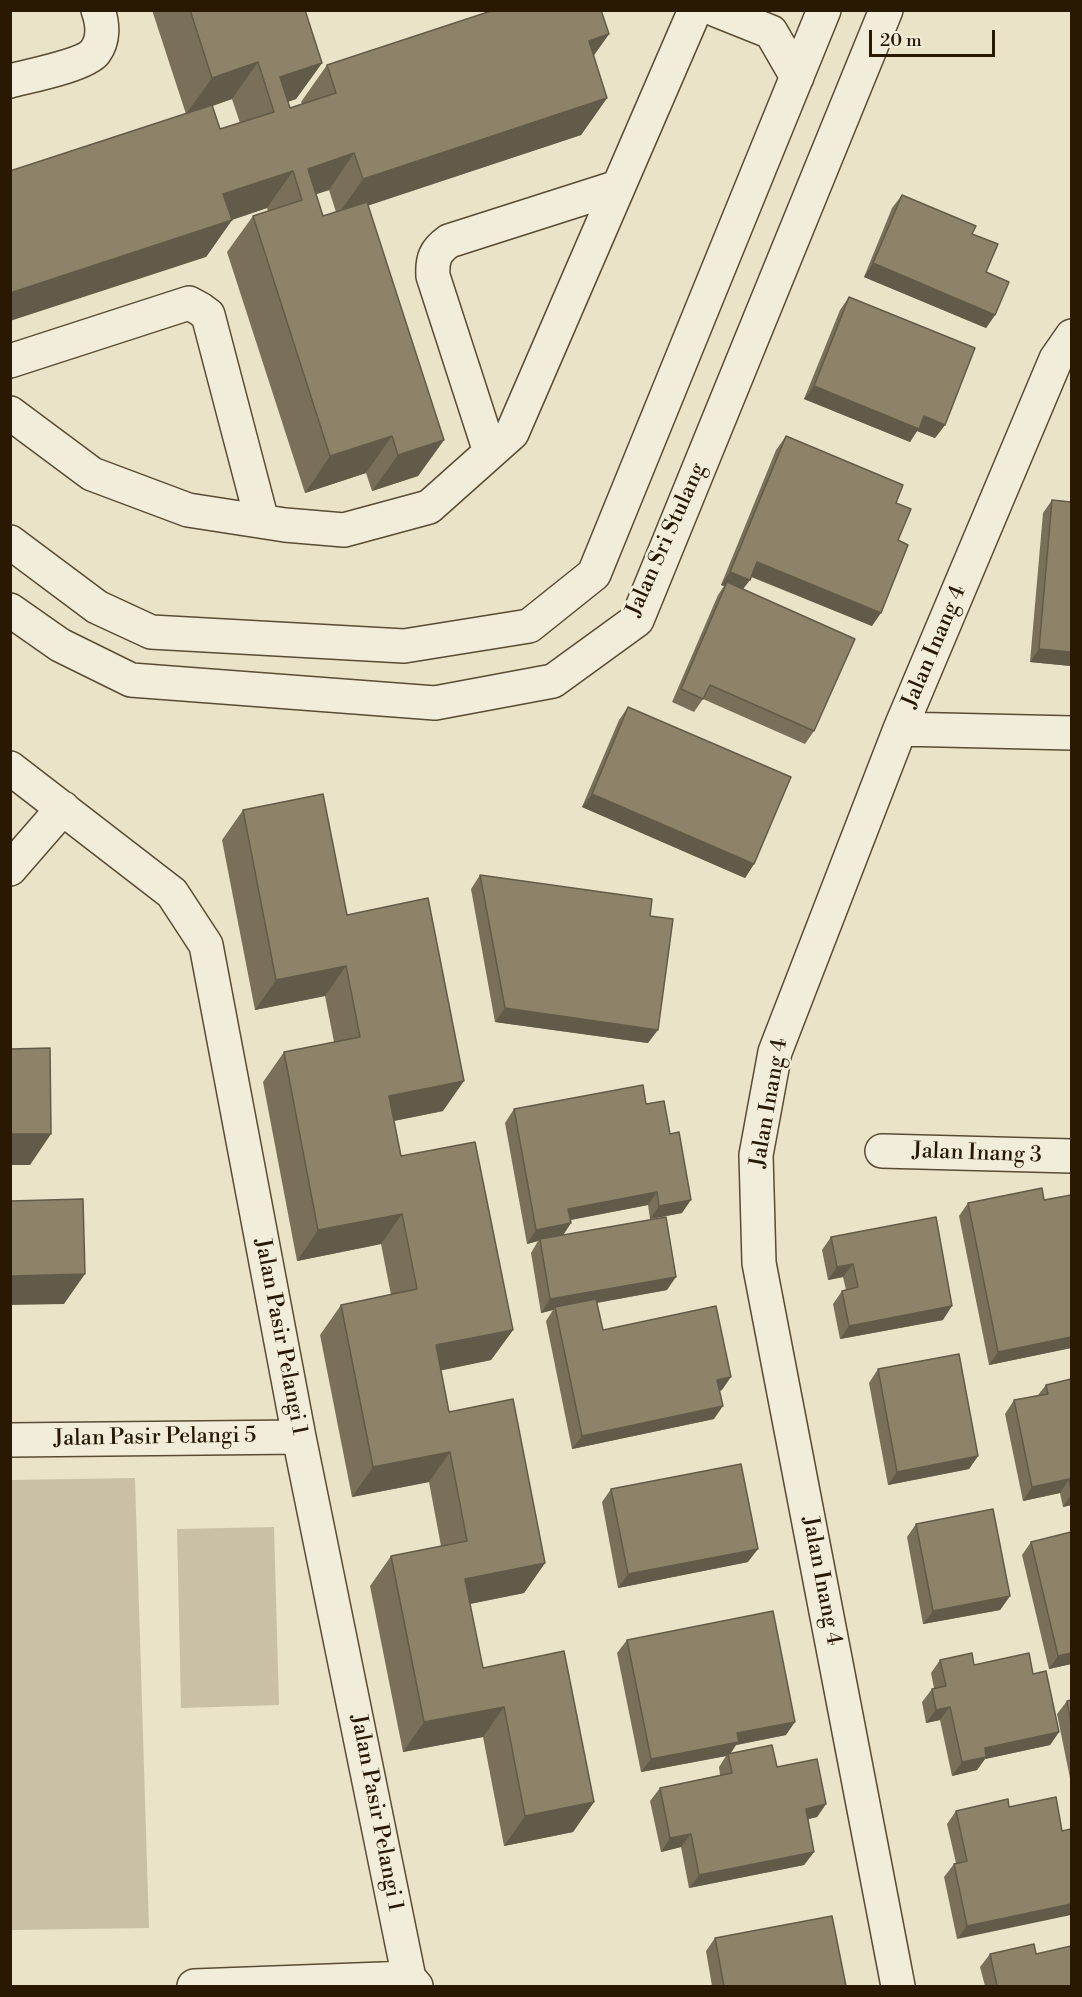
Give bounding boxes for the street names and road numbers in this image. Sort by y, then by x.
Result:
street label: Jalan Sri Stulang [621,459,713,621]
street label: Jalan Inang 4 [897,582,973,712]
street label: Jalan Inang 4 [746,1036,794,1170]
street label: Jalan Inang 3 [912,1139,1042,1169]
street label: Jalan Pasir Pelangi 1 [248,1236,312,1438]
street label: Jalan Pasir Pelangi 5 [54,1423,256,1453]
street label: Jalan Inang 4 [796,1514,846,1648]
street label: Jalan Pasir Pelangi 1 [344,1712,408,1914]

